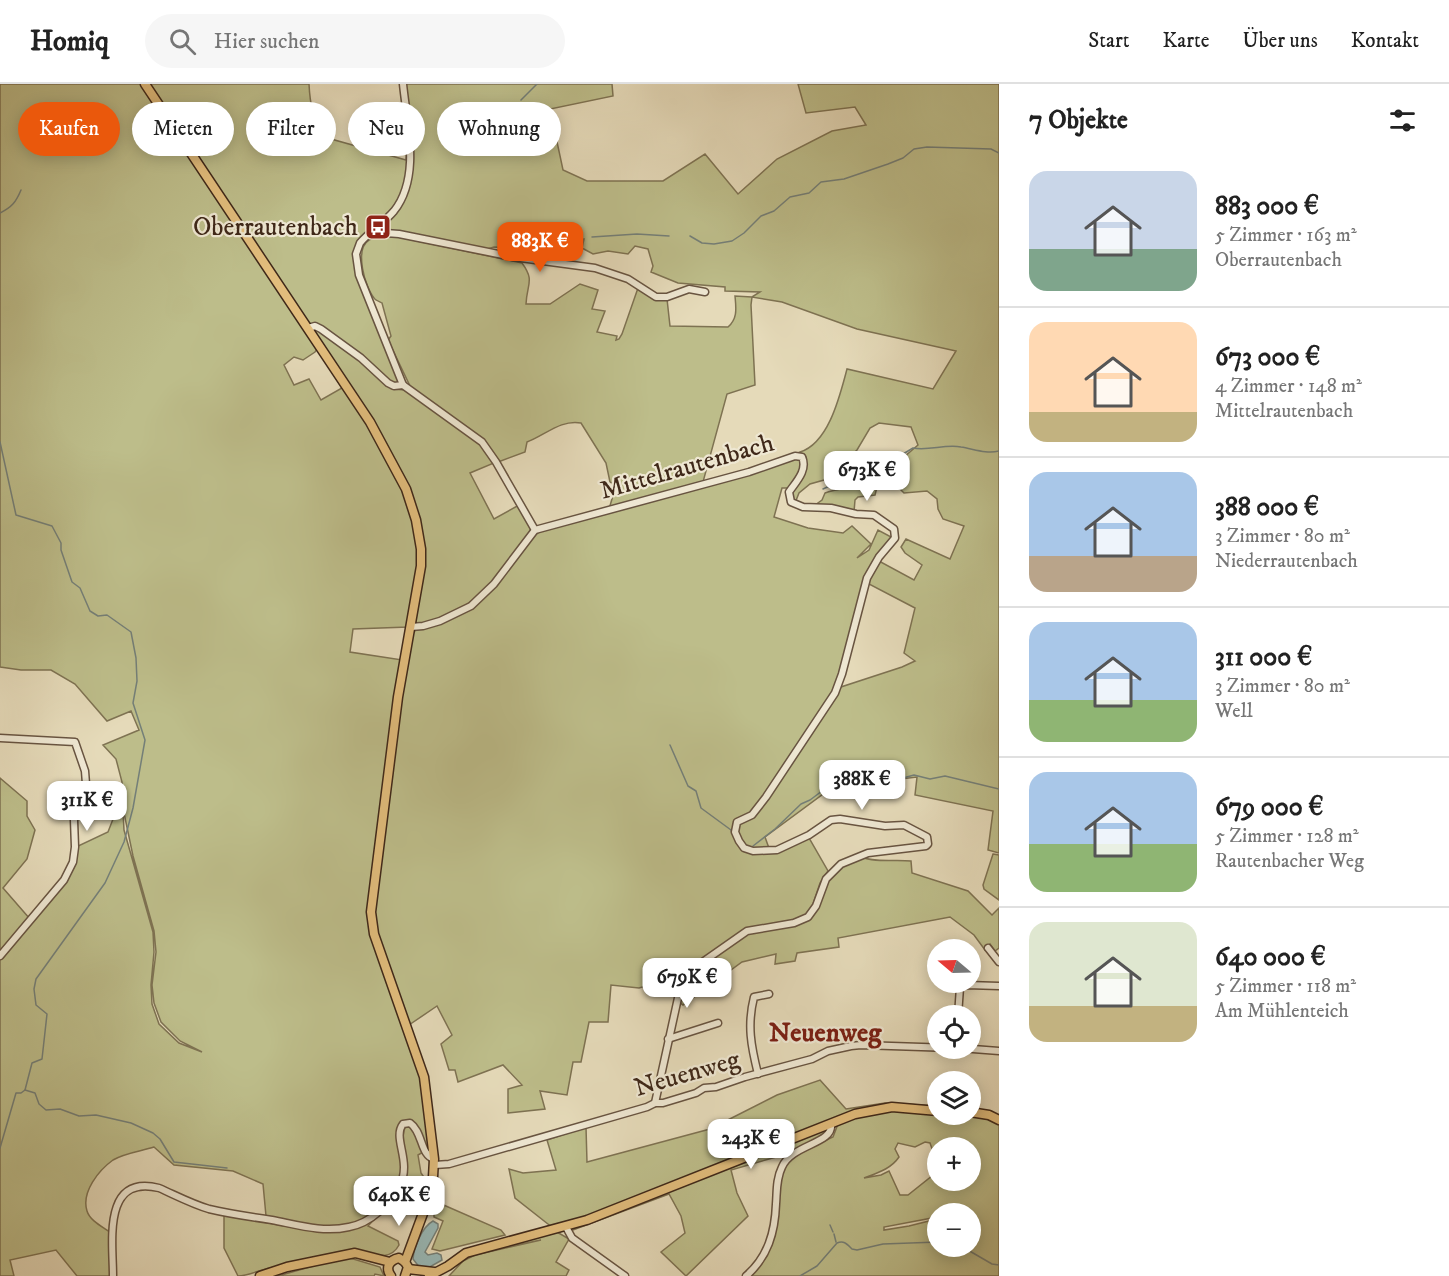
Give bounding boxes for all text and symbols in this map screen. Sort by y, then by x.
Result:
search box [145,14,565,68]
text: Homiq [30,24,109,59]
icon: search [166,25,199,58]
text: Hier suchen [214,28,319,55]
text: Start [1088,28,1130,54]
text: Karte [1163,28,1209,54]
text: Über uns [1242,28,1318,54]
text: Kontakt [1351,28,1419,54]
chip: Kaufen [18,102,120,156]
chip: Mieten [132,102,234,156]
chip: Filter [246,102,336,156]
chip: Neu [348,102,425,156]
chip: Wohnung [437,102,561,156]
text: 7 Objekte [1029,104,1128,137]
icon: filters [1386,104,1419,137]
text: 883 000 € [1215,190,1319,223]
icon: home [1077,195,1149,267]
place label: Oberrautenbach [193,211,358,244]
bus stop icon: Oberrautenbach [363,212,393,242]
pin: 883K € [491,222,589,273]
text: 5 Zimmer · 163 m² [1215,223,1357,248]
text: 883K € [511,229,569,254]
text: Oberrautenbach [1215,248,1342,273]
text: 673 000 € [1215,341,1320,374]
icon: home [1077,346,1149,418]
text: 4 Zimmer · 148 m² [1215,374,1362,399]
text: Mittelrautenbach [1215,399,1353,424]
street label: Mittelrautenbach [596,426,778,508]
pin: 673K € [818,451,916,502]
text: 673K € [838,458,896,483]
text: 388 000 € [1215,491,1319,524]
icon: home [1077,496,1149,568]
text: 3 Zimmer · 80 m² [1215,524,1350,549]
text: Niederrautenbach [1215,549,1358,574]
text: 311 000 € [1215,641,1312,674]
icon: home [1077,646,1149,718]
text: 3 Zimmer · 80 m² [1215,674,1350,699]
text: Well [1215,699,1253,724]
pin: 388K € [813,760,911,811]
text: 388K € [833,767,891,792]
pin: 311K € [38,781,136,832]
text: 311K € [61,788,113,813]
text: 679 000 € [1215,791,1324,824]
icon: home [1077,796,1149,868]
text: 5 Zimmer · 128 m² [1215,824,1359,849]
text: Rautenbacher Weg [1215,849,1364,874]
north arrow [927,939,981,993]
map controls [927,939,981,1257]
text: 640 000 € [1215,941,1326,974]
icon: home [1077,946,1149,1018]
pin: 679K € [638,958,736,1009]
text: 679K € [657,965,718,990]
text: 5 Zimmer · 118 m² [1215,974,1356,999]
text: Am Mühlenteich [1215,999,1349,1024]
button: locate [927,1005,981,1059]
district label: Neuenweg [769,1016,882,1050]
street label: Neuenweg [630,1043,744,1105]
button: layers [927,1071,981,1125]
pin: 243K € [702,1119,800,1170]
text: 243K € [722,1126,780,1151]
button: + [927,1137,981,1191]
pin: 640K € [350,1176,448,1227]
text: 640K € [368,1183,430,1208]
button: − [927,1203,981,1257]

